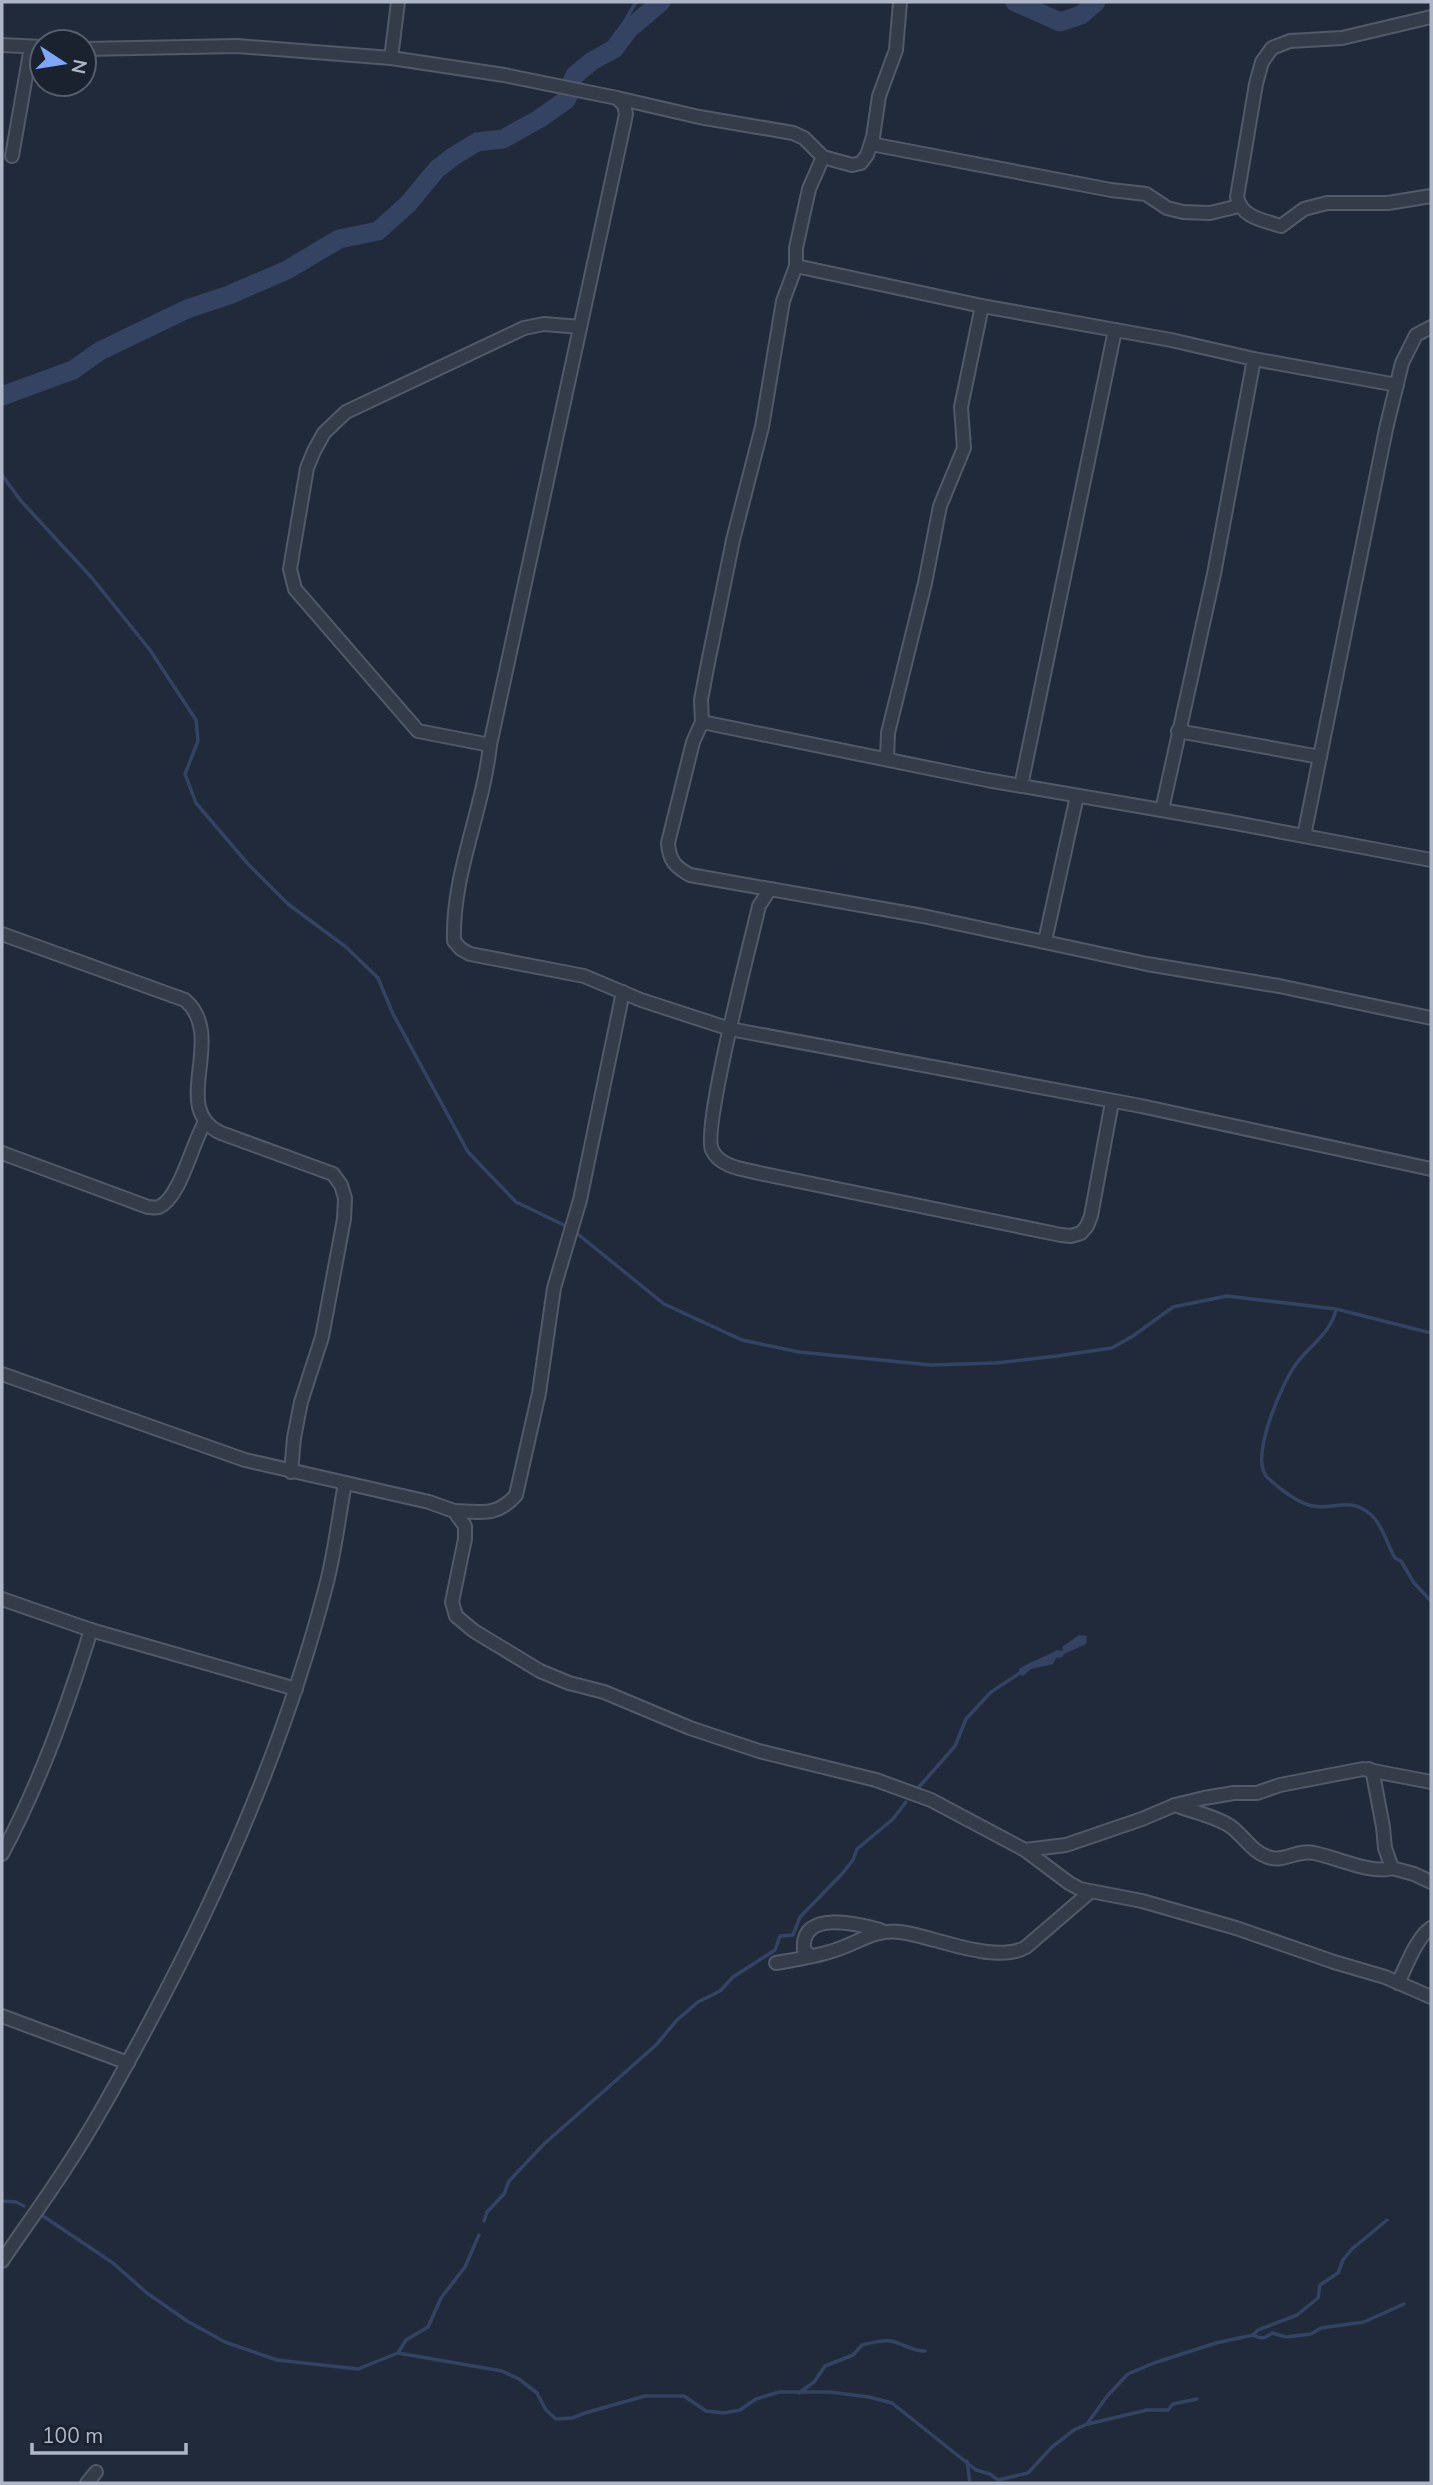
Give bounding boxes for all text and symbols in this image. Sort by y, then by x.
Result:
north arrow [28,28,98,98]
text: N [64,57,93,76]
scale bar [32,2412,186,2456]
text: 100 m [42,2422,103,2450]

